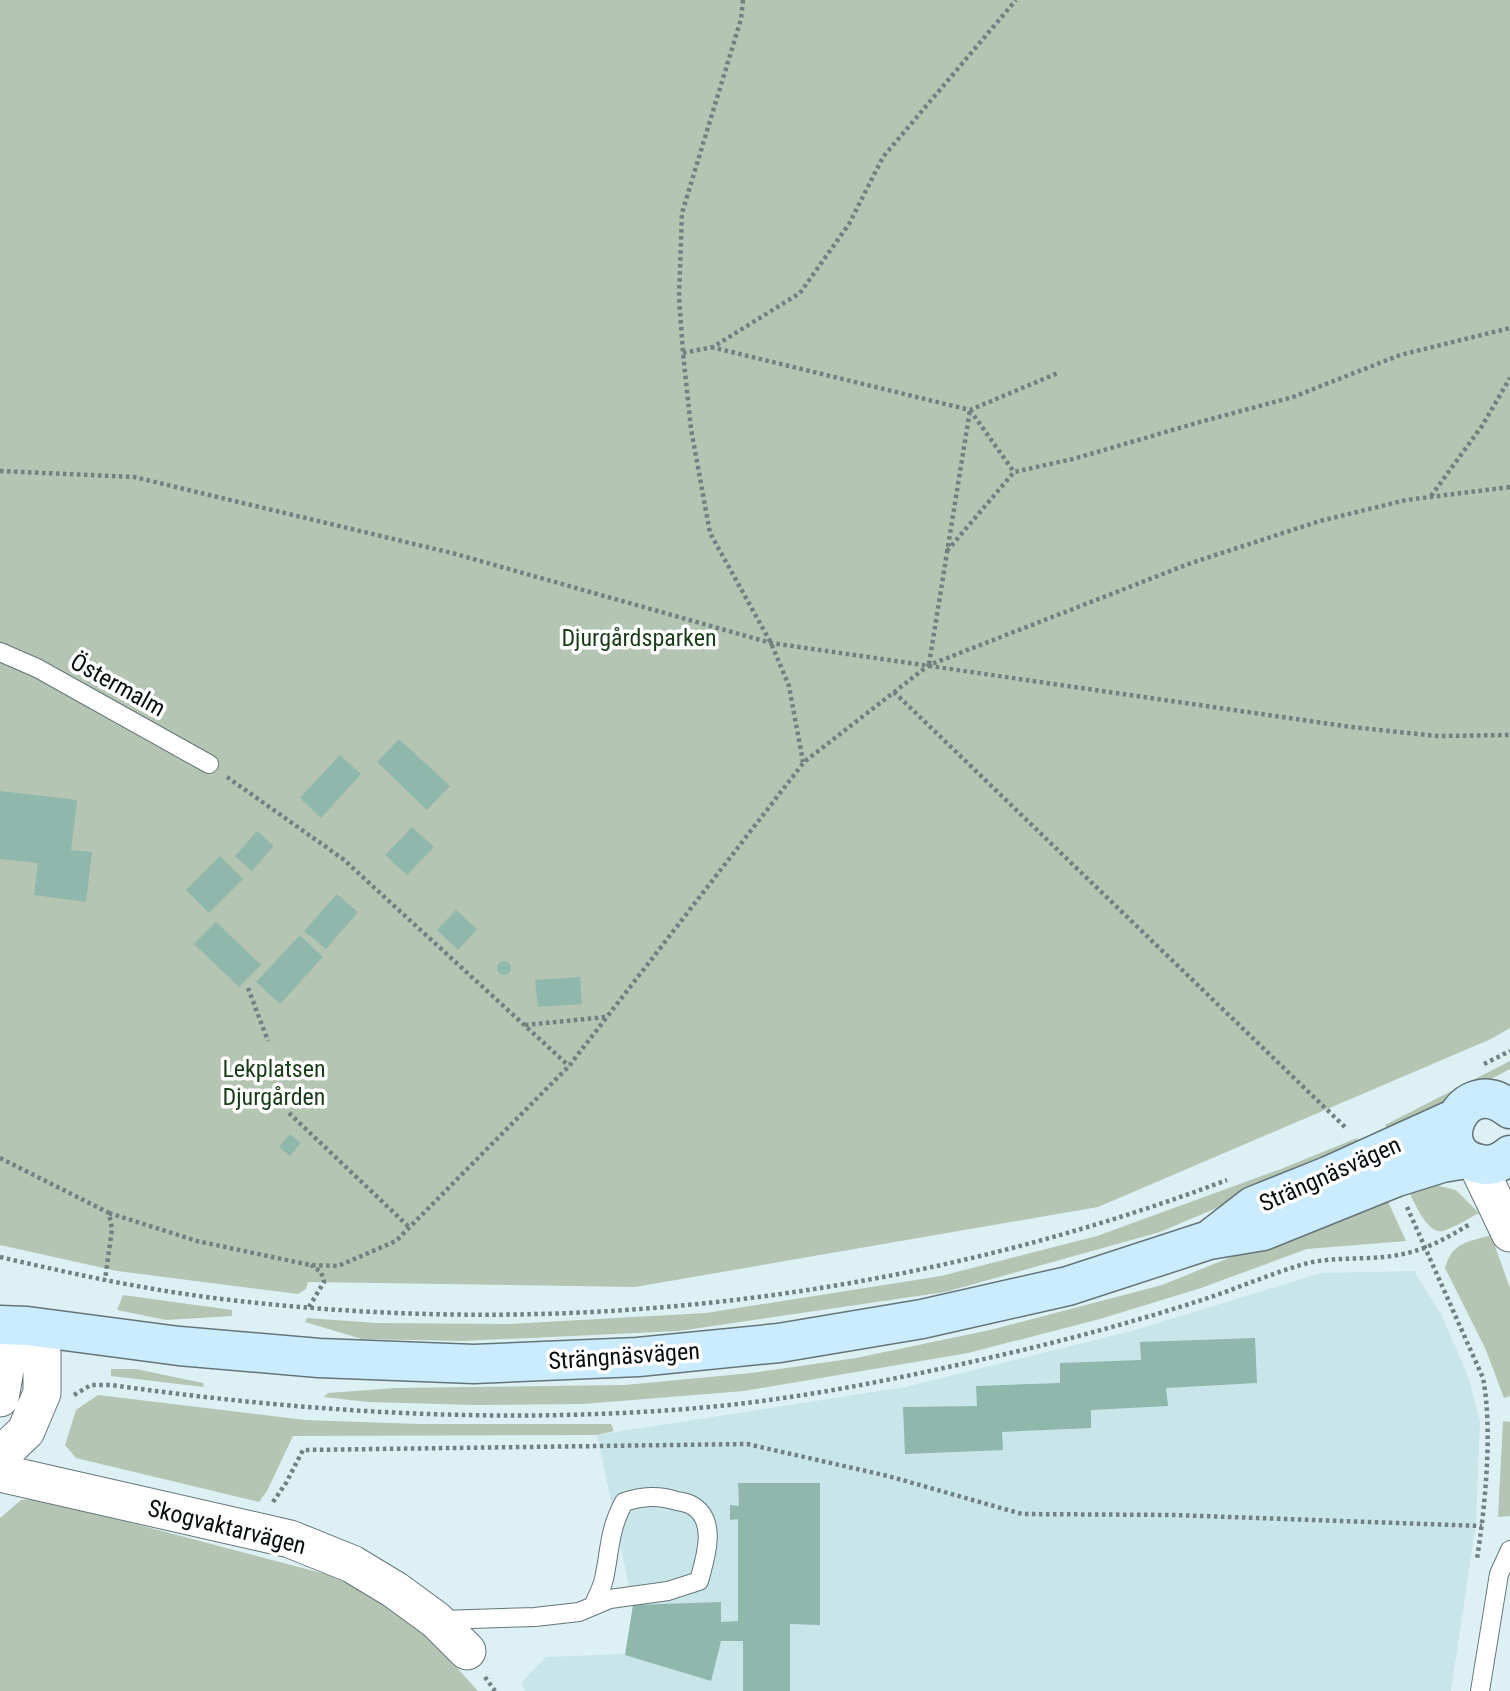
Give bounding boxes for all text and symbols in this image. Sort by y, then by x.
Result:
park label: Djurgårdsparken [561,624,717,652]
street label: Östermalm [66,647,170,723]
park label: Lekplatsen Djurgården [222,1055,326,1111]
street label: Strängnäsvägen [1255,1130,1405,1218]
street label: Strängnäsvägen [547,1337,701,1375]
street label: Skogvaktarvägen [145,1494,309,1560]

